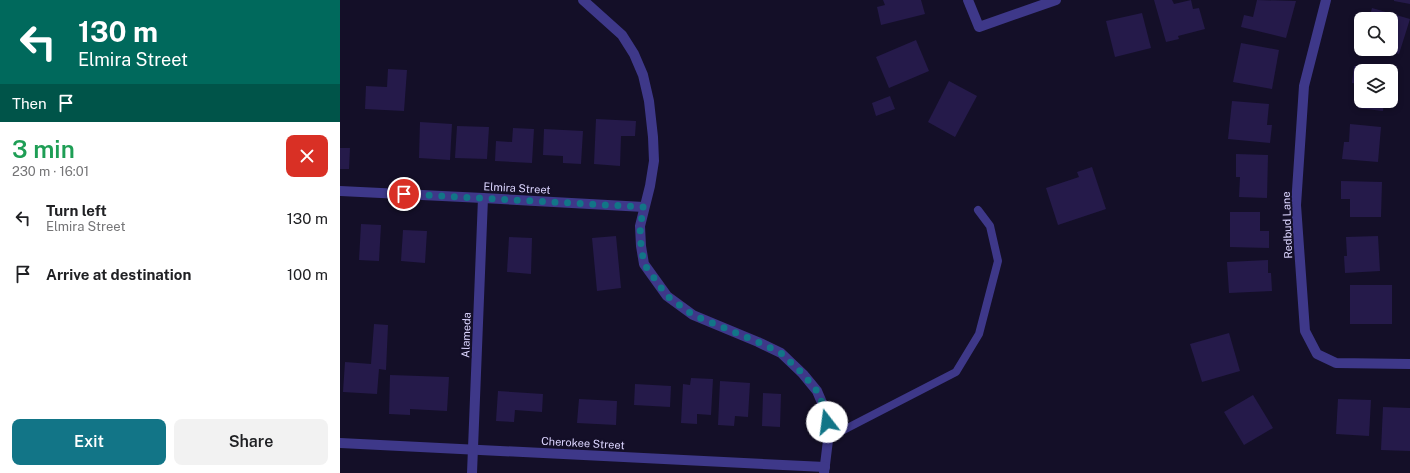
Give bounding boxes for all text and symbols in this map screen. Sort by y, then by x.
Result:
map controls [1354,12,1398,108]
button: search [1354,12,1398,56]
text: 130 m [78,15,158,48]
icon: left [12,16,64,68]
text: Elmira Street [78,49,188,70]
button: layers [1354,64,1398,108]
icon: arrive [55,92,77,114]
text: Then [12,95,47,112]
text: 3 min [12,135,75,163]
button: close [286,135,328,177]
text: 230 m · 16:01 [12,164,89,179]
pin [387,177,421,211]
street label: Elmira Street [483,180,551,196]
icon: arrive [393,183,415,205]
street label: Redbud Lane [1280,191,1294,259]
text: Turn left [46,202,107,219]
icon: left [12,207,34,229]
text: 130 m [287,210,328,227]
text: Elmira Street [46,219,126,234]
icon: arrive [12,263,34,285]
text: Arrive at destination [46,266,191,283]
text: 100 m [287,266,328,283]
street label: Alameda [459,312,473,358]
position arrow [806,401,848,443]
button: Exit [12,419,166,465]
button: Share [174,419,328,465]
street label: Cherokee Street [541,435,625,451]

